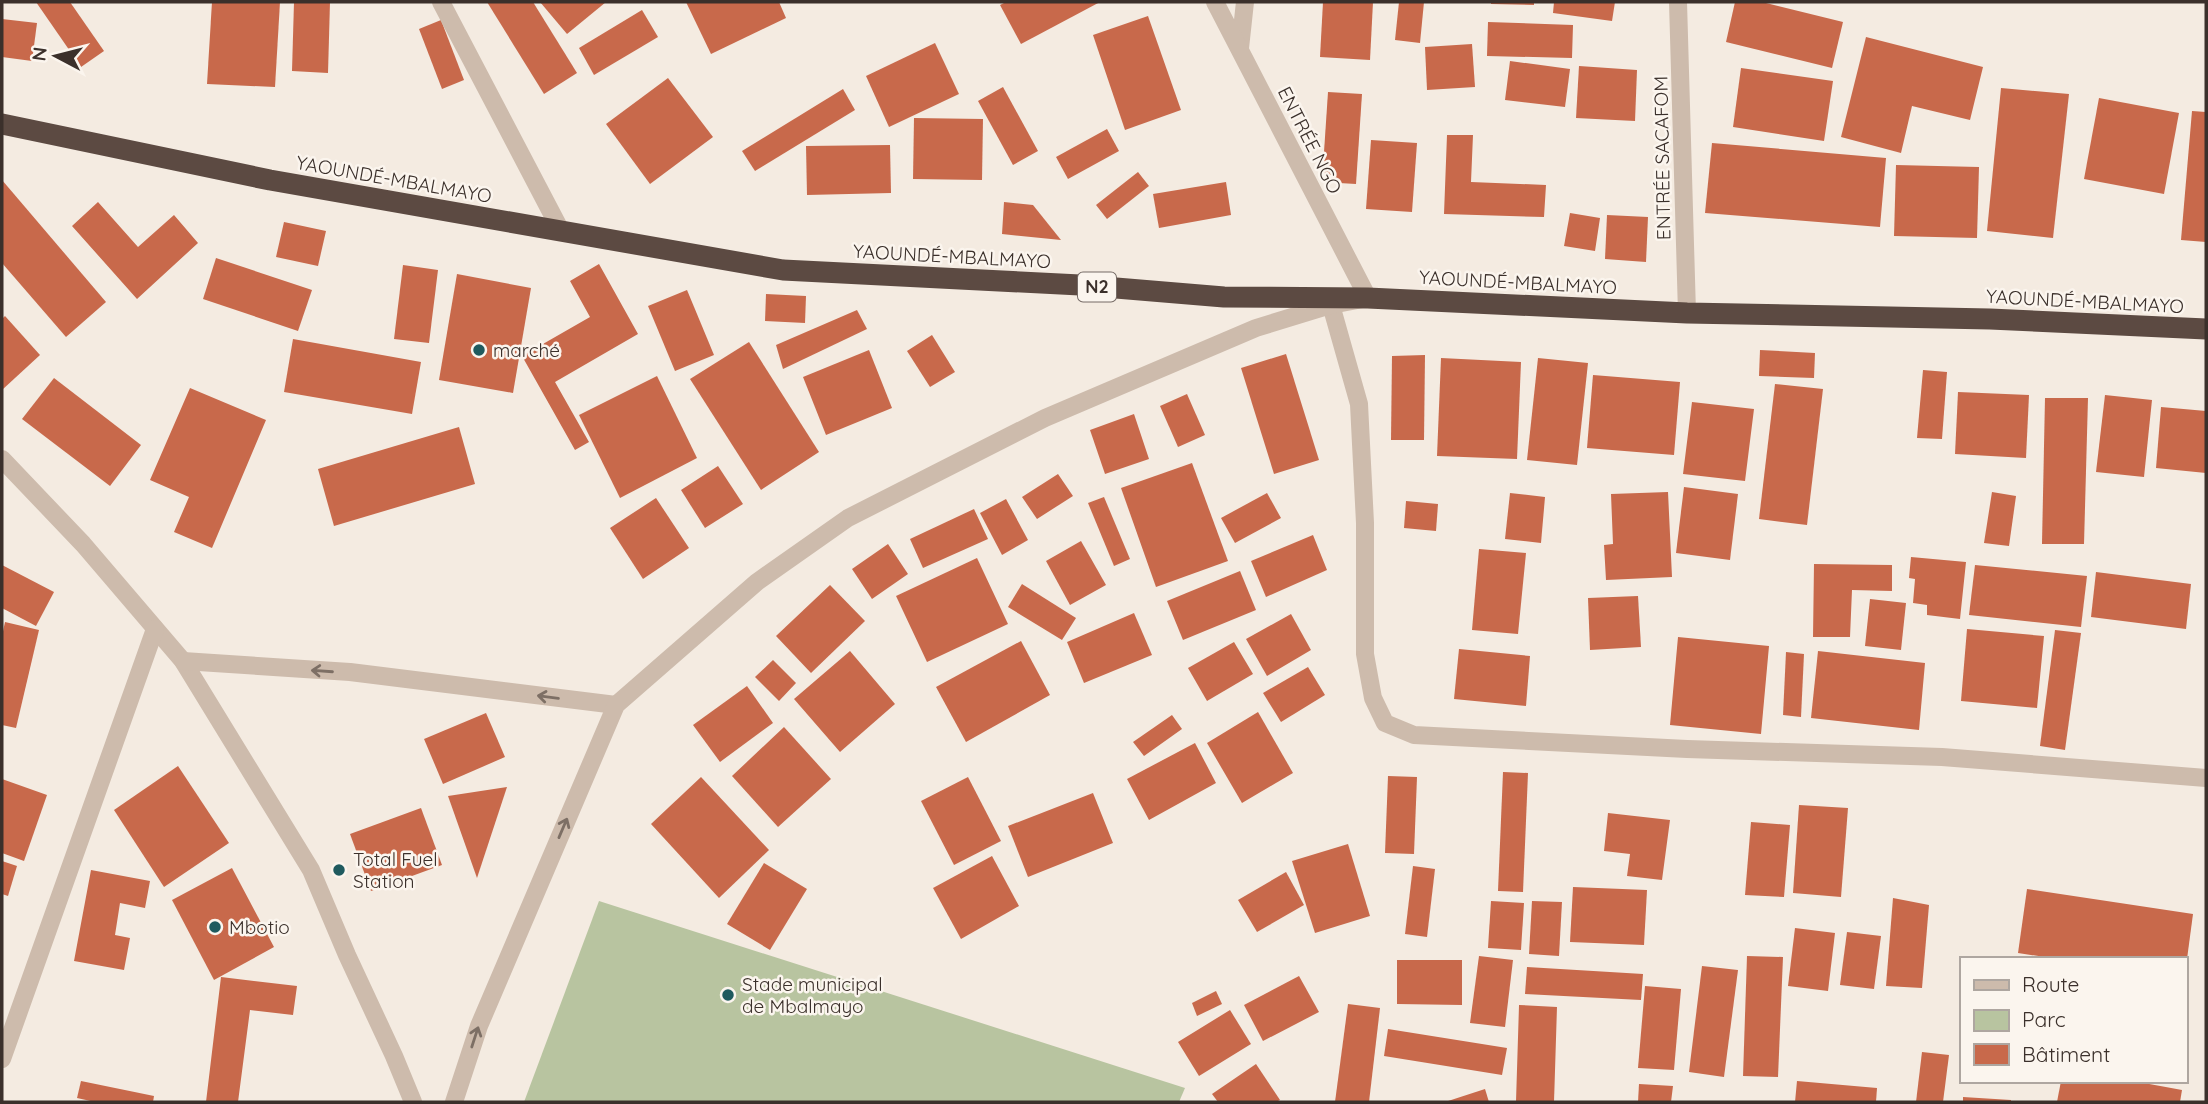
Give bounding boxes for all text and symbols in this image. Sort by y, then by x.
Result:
north arrow [21,21,91,91]
text: N [26,46,52,62]
street label: ENTRÉE SACAFOM [1649,76,1675,240]
street label: ENTRÉE NGO [1273,82,1347,198]
street label: YAOUNDÉ-MBALMAYO [294,150,494,208]
street label: YAOUNDÉ-MBALMAYO [852,239,1052,273]
street label: YAOUNDÉ-MBALMAYO [1418,265,1618,299]
road number: N2 [1078,272,1116,302]
street label: YAOUNDÉ-MBALMAYO [1985,284,2185,318]
place label: marché [493,338,560,362]
marker: marché [471,342,487,358]
one-way arrow [311,664,334,677]
one-way arrow [537,690,560,703]
one-way arrow [558,817,571,839]
place label: Total Fuel Station [353,847,438,893]
marker: Total Fuel Station [331,862,347,878]
place label: Mbotio [229,915,290,939]
marker: Mbotio [207,919,223,935]
legend [1960,957,2187,1083]
text: Route [2022,971,2079,997]
place label: Stade municipal de Mbalmayo [742,972,883,1018]
marker: Stade municipal de Mbalmayo [720,987,736,1003]
text: Parc [2022,1006,2066,1032]
one-way arrow [470,1027,482,1049]
text: Bâtiment [2022,1041,2110,1067]

